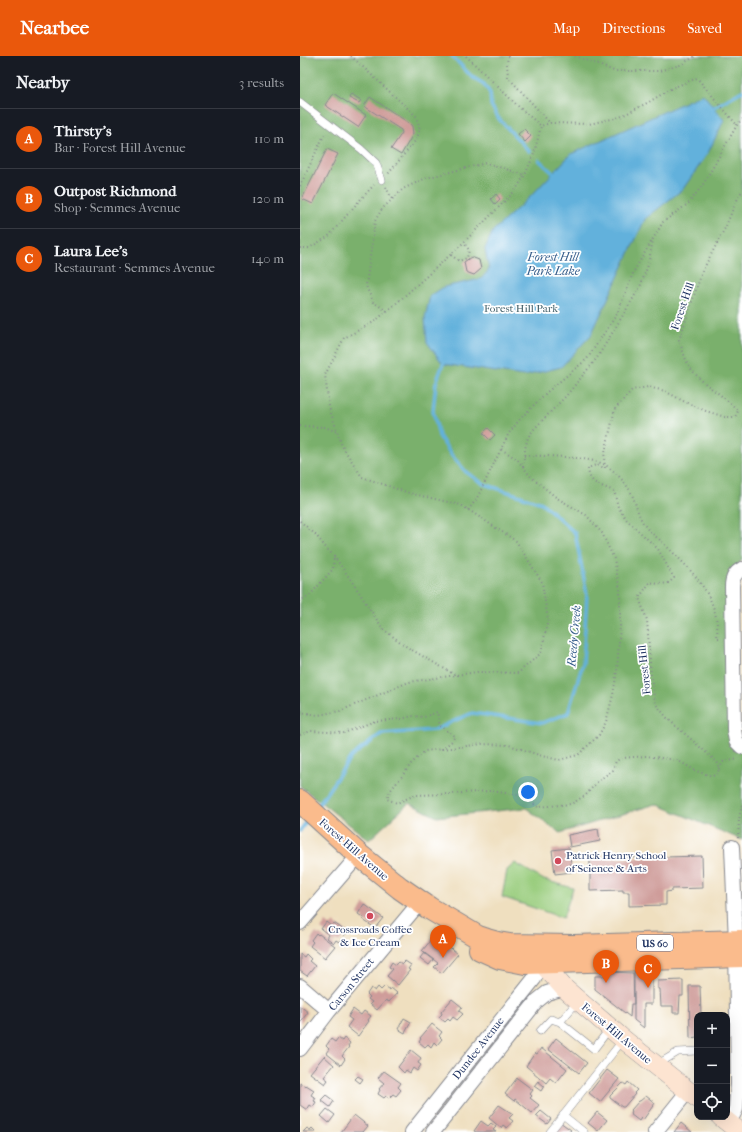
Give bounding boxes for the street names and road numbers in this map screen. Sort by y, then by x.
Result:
street label: Forest Hill [668,281,697,332]
street label: Forest Hill [635,645,654,695]
street label: Forest Hill Avenue [316,816,391,883]
road number: US 60 [637,935,673,951]
street label: Carson Street [326,955,377,1013]
street label: Forest Hill Avenue [579,1000,655,1067]
street label: Dundee Avenue [450,1014,507,1082]

